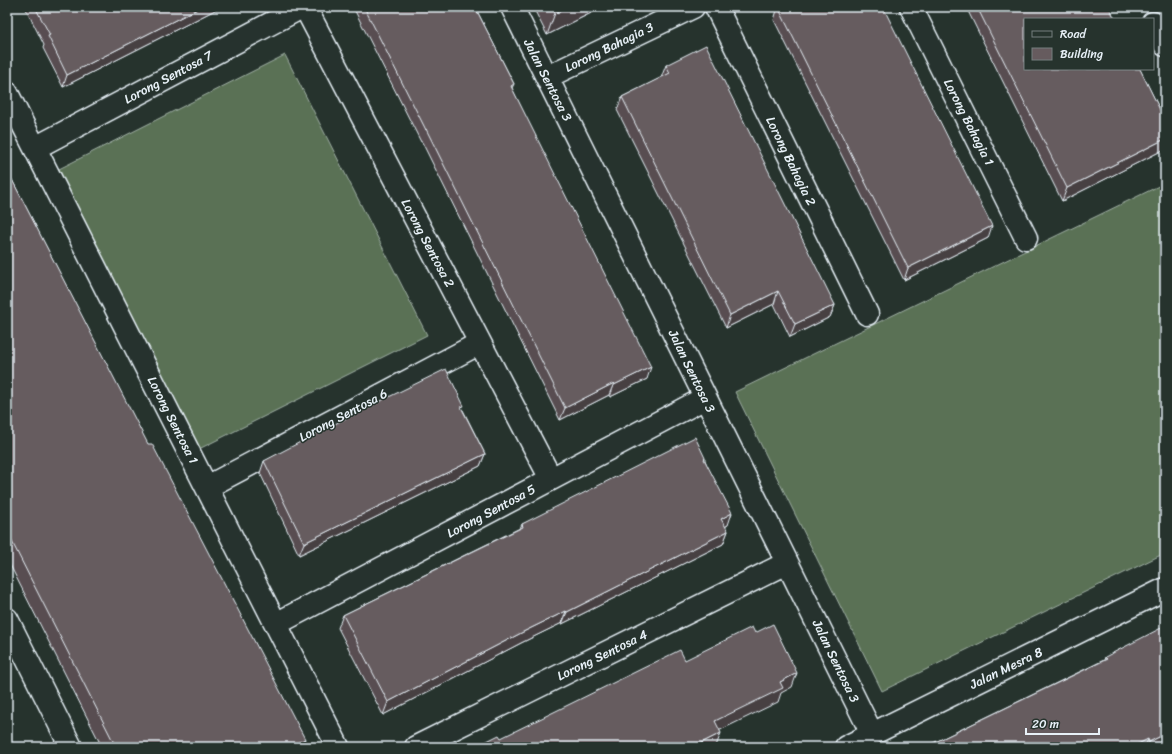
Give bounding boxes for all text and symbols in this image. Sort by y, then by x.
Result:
street label: Lorong Bahagia 3 [560,15,658,79]
legend [1024,18,1154,70]
text: Road [1060,23,1087,45]
street label: Jalan Sentosa 3 [517,34,579,125]
street label: Lorong Sentosa 7 [119,43,218,110]
text: Building [1060,43,1103,65]
street label: Lorong Bahagia 1 [937,74,1001,170]
street label: Lorong Bahagia 2 [759,112,823,210]
street label: Lorong Sentosa 2 [395,194,461,292]
street label: Jalan Sentosa 3 [661,325,722,417]
street label: Lorong Sentosa 1 [141,372,205,468]
street label: Lorong Sentosa 6 [294,382,392,448]
street label: Lorong Sentosa 5 [442,478,540,544]
street label: Jalan Sentosa 3 [805,615,866,707]
street label: Lorong Sentosa 4 [553,623,651,687]
street label: Jalan Mesra 8 [965,640,1047,696]
scale bar [1026,710,1099,736]
text: 20 m [1032,713,1059,735]

